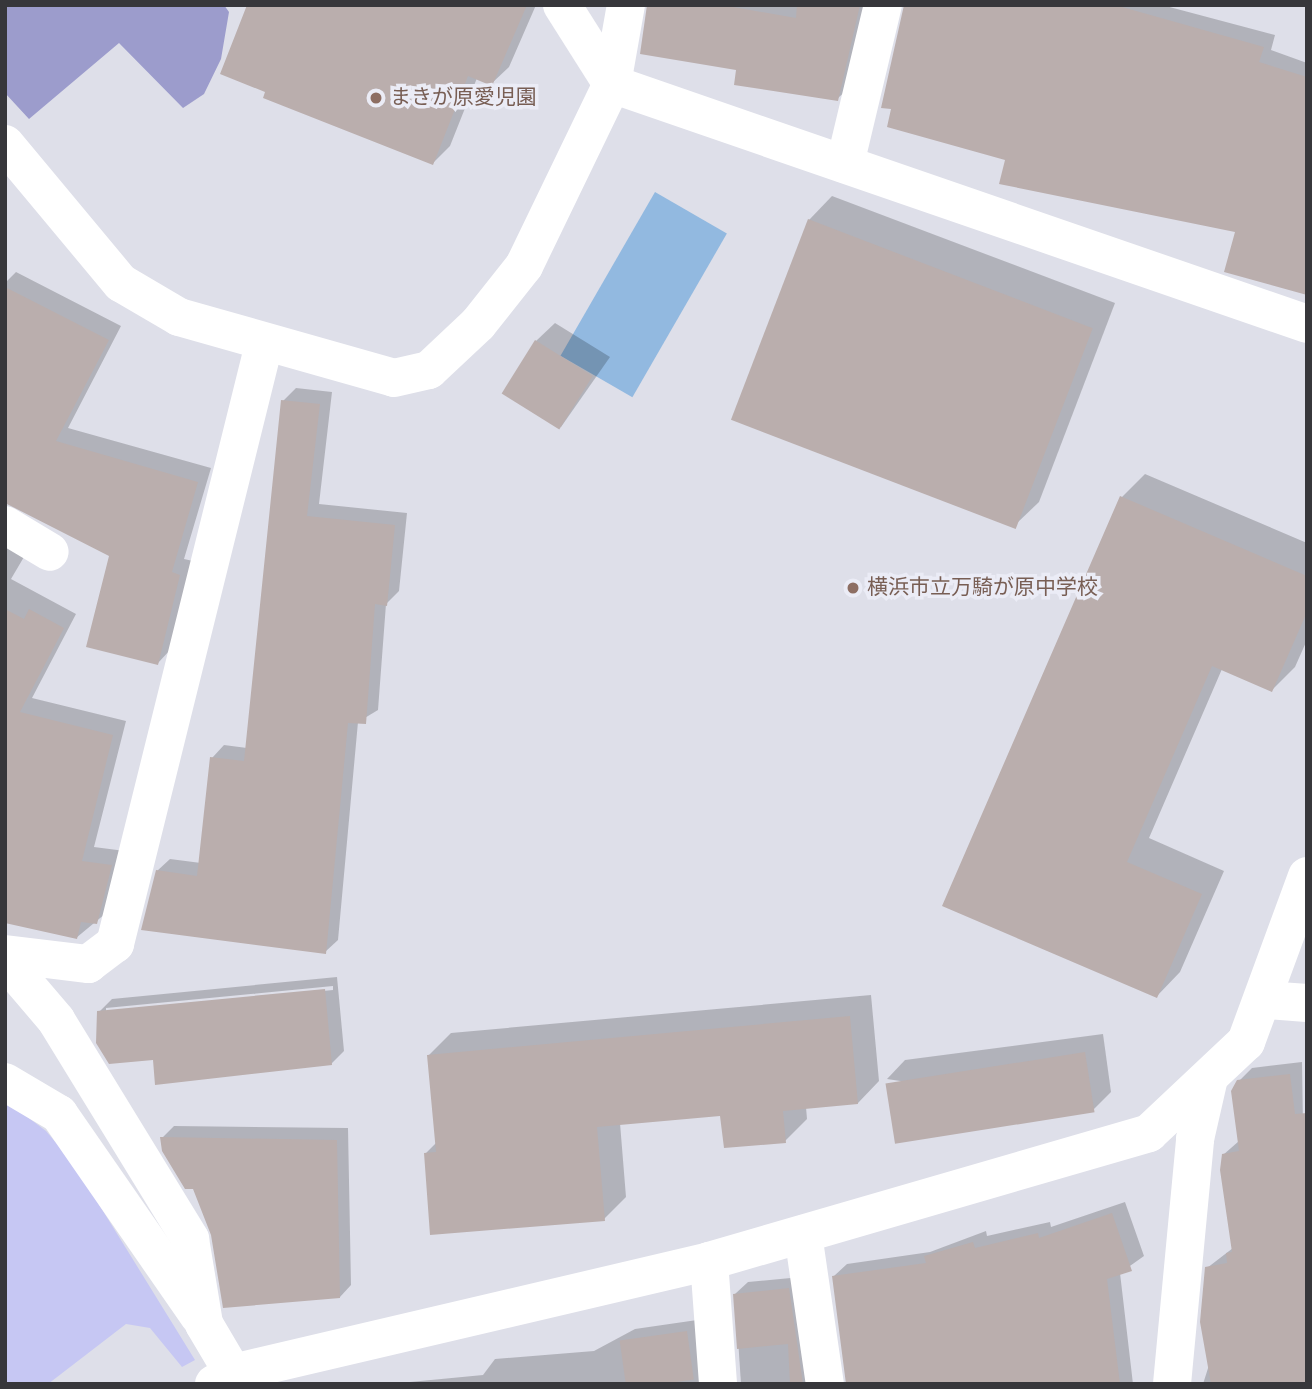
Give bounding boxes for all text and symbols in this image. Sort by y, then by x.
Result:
place label: まきが原愛児園 [390,85,537,111]
marker: まきが原愛児園 [368,90,384,106]
place label: 横浜市立万騎が原中学校 [867,575,1098,601]
marker: 横浜市立万騎が原中学校 [845,580,861,596]

